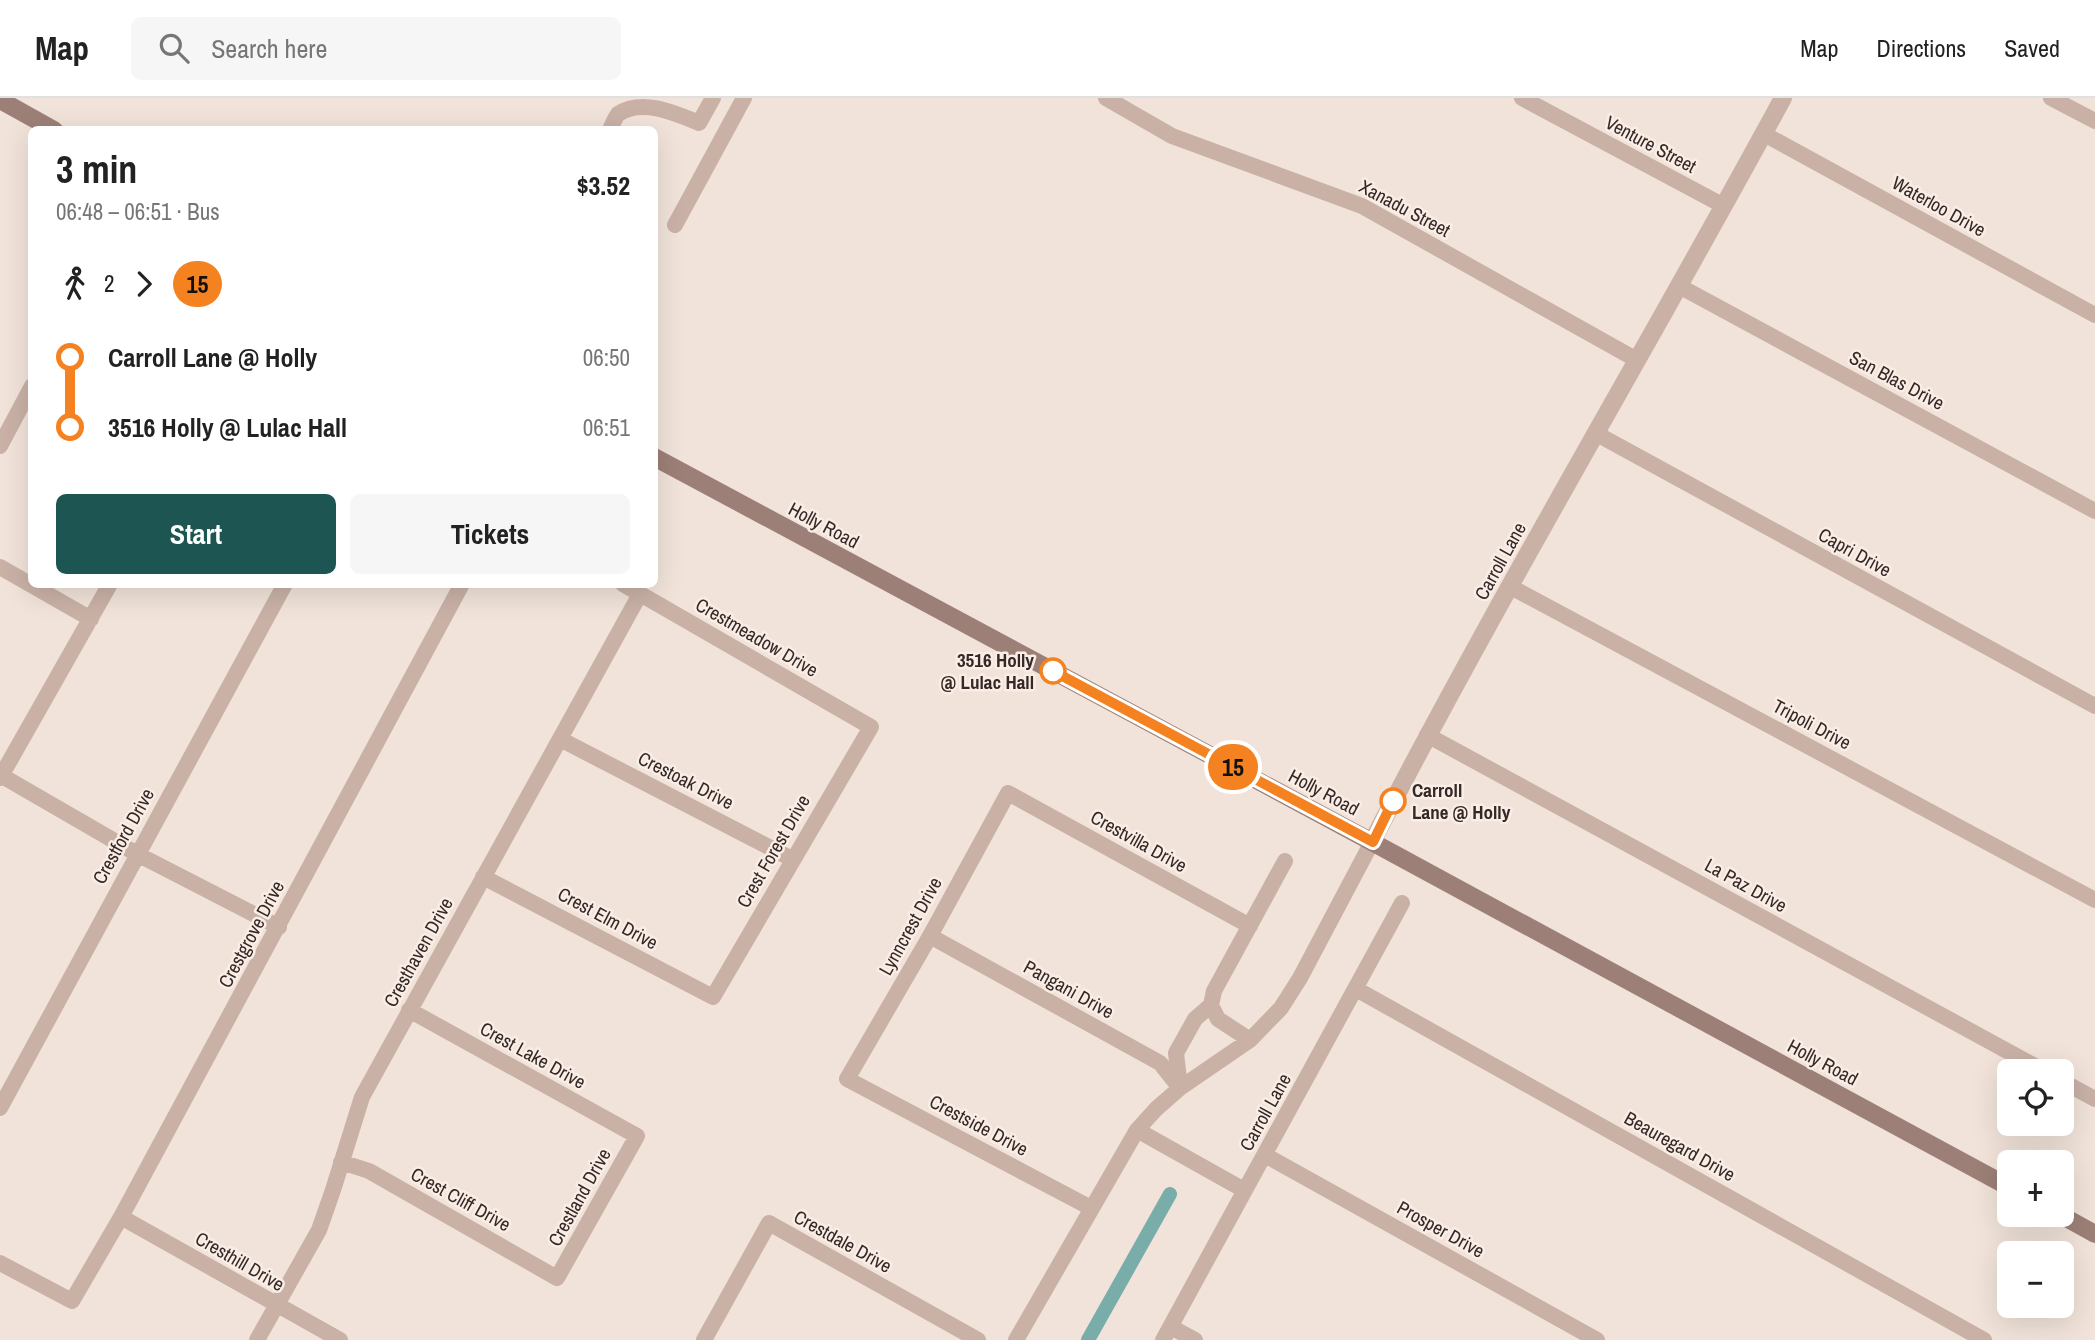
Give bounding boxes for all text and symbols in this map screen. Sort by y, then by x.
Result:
search box [131,17,621,80]
text: Map [35,26,89,70]
icon: search [155,29,193,67]
text: Search here [211,31,327,66]
text: Map [1800,32,1838,64]
text: Directions [1876,32,1966,64]
text: Saved [2004,32,2060,64]
street label: Venture Street [1601,109,1702,179]
text: 3 min [56,144,137,195]
text: $3.52 [577,168,630,203]
street label: Waterloo Drive [1888,170,1990,242]
street label: Xanadu Street [1355,173,1456,243]
text: 06:48 – 06:51 · Bus [56,196,220,227]
icon: walk [56,265,94,303]
icon: forward [125,265,163,303]
text: 2 [104,268,115,299]
text: 15 [187,268,208,300]
text: Carroll Lane @ Holly [108,340,317,375]
text: 06:50 [583,342,630,373]
street label: San Blas Drive [1845,344,1949,416]
text: 3516 Holly @ Lulac Hall [108,410,347,445]
text: 06:51 [583,412,630,443]
button: Start [56,494,336,574]
button: Tickets [350,494,630,574]
street label: Holly Road [784,496,864,554]
street label: Carroll Lane [1468,518,1532,604]
street label: Capri Drive [1814,521,1896,583]
street label: Crestmeadow Drive [691,591,823,683]
place label: 3516 Holly @ Lulac Hall [941,647,1034,695]
marker: 3516 Holly @ Lulac Hall [1040,658,1066,684]
street label: Tripoli Drive [1768,693,1856,755]
line badge: 15 [1202,744,1264,790]
street label: Crestoak Drive [634,745,738,815]
text: 15 [1222,751,1244,783]
street label: Holly Road [1284,763,1364,821]
place label: Carroll Lane @ Holly [1412,777,1511,825]
street label: Crestford Drive [86,784,160,888]
marker: Carroll Lane @ Holly [1380,788,1406,814]
street label: Crest Forest Drive [730,790,816,912]
street label: Crestvilla Drive [1086,804,1192,878]
street label: La Paz Drive [1700,852,1792,918]
street label: Lynncrest Drive [872,872,948,980]
street label: Crestgrove Drive [212,876,290,992]
street label: Crest Elm Drive [553,881,663,955]
street label: Cresthaven Drive [377,893,459,1011]
street label: Pangani Drive [1019,953,1119,1025]
street label: Crest Lake Drive [476,1015,590,1095]
street label: Holly Road [1783,1033,1863,1091]
map controls [1997,1059,2074,1318]
button: locate [1997,1059,2074,1136]
street label: Carroll Lane [1233,1069,1297,1155]
street label: Crestside Drive [925,1088,1033,1162]
street label: Beauregard Drive [1620,1105,1740,1187]
street label: Crestland Drive [541,1143,617,1251]
button: + [1997,1150,2074,1227]
street label: Crest Cliff Drive [406,1161,516,1237]
street label: Prosper Drive [1393,1194,1489,1264]
street label: Crestdale Drive [789,1203,897,1279]
street label: Cresthill Drive [191,1225,289,1297]
button: − [1997,1241,2074,1318]

